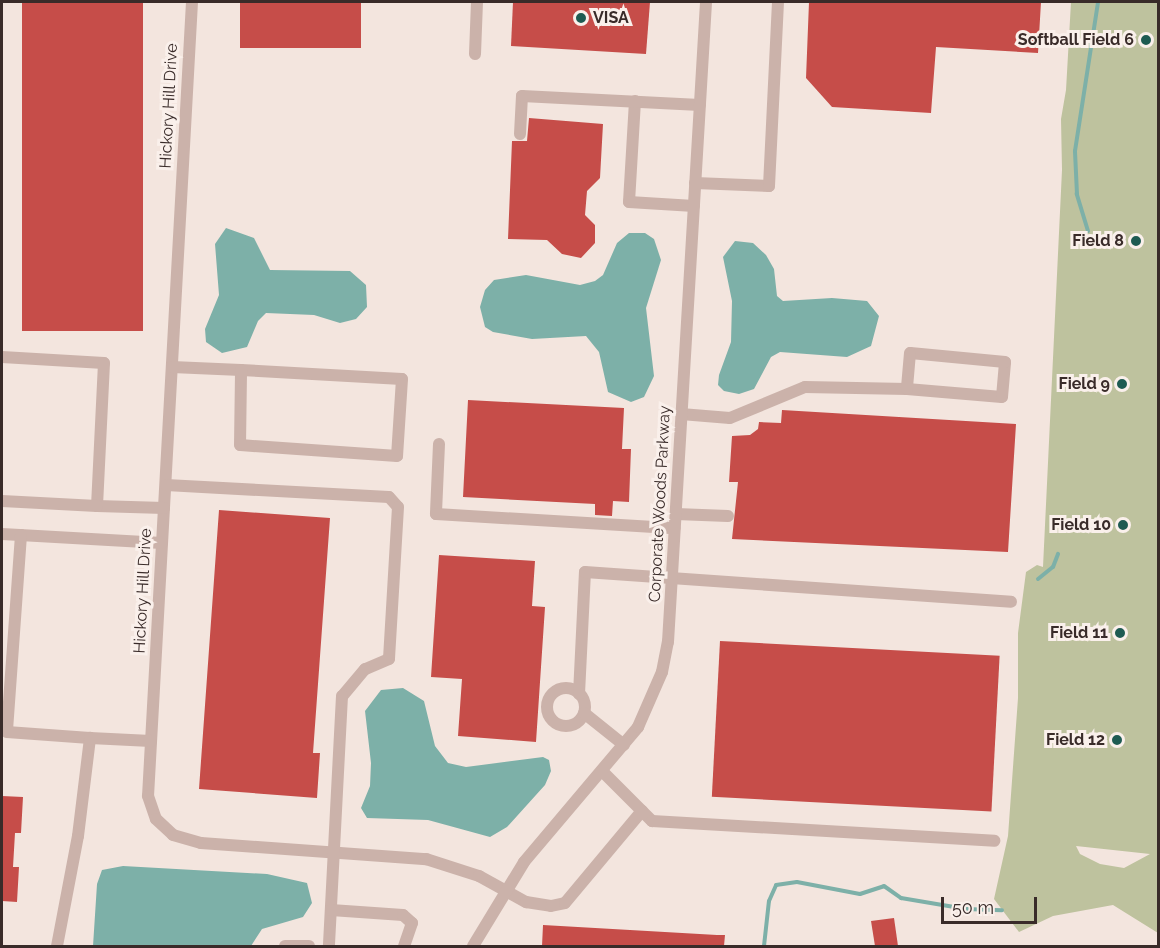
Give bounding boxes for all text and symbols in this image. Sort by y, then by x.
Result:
place label: VISA [593,8,629,28]
marker: VISA [574,11,588,25]
place label: Softball Field 6 [1017,30,1134,50]
marker: Softball Field 6 [1139,33,1153,47]
street label: Hickory Hill Drive [156,42,182,170]
place label: Field 8 [1072,231,1124,251]
marker: Field 8 [1129,234,1143,248]
place label: Field 9 [1058,374,1110,394]
marker: Field 9 [1115,377,1129,391]
street label: Corporate Woods Parkway [645,405,675,603]
place label: Field 10 [1051,515,1111,535]
marker: Field 10 [1116,518,1130,532]
street label: Hickory Hill Drive [130,527,156,655]
place label: Field 11 [1050,623,1108,643]
marker: Field 11 [1113,626,1127,640]
place label: Field 12 [1046,730,1105,750]
marker: Field 12 [1110,733,1124,747]
scale bar [944,885,1040,923]
text: 50 m [952,897,994,918]

